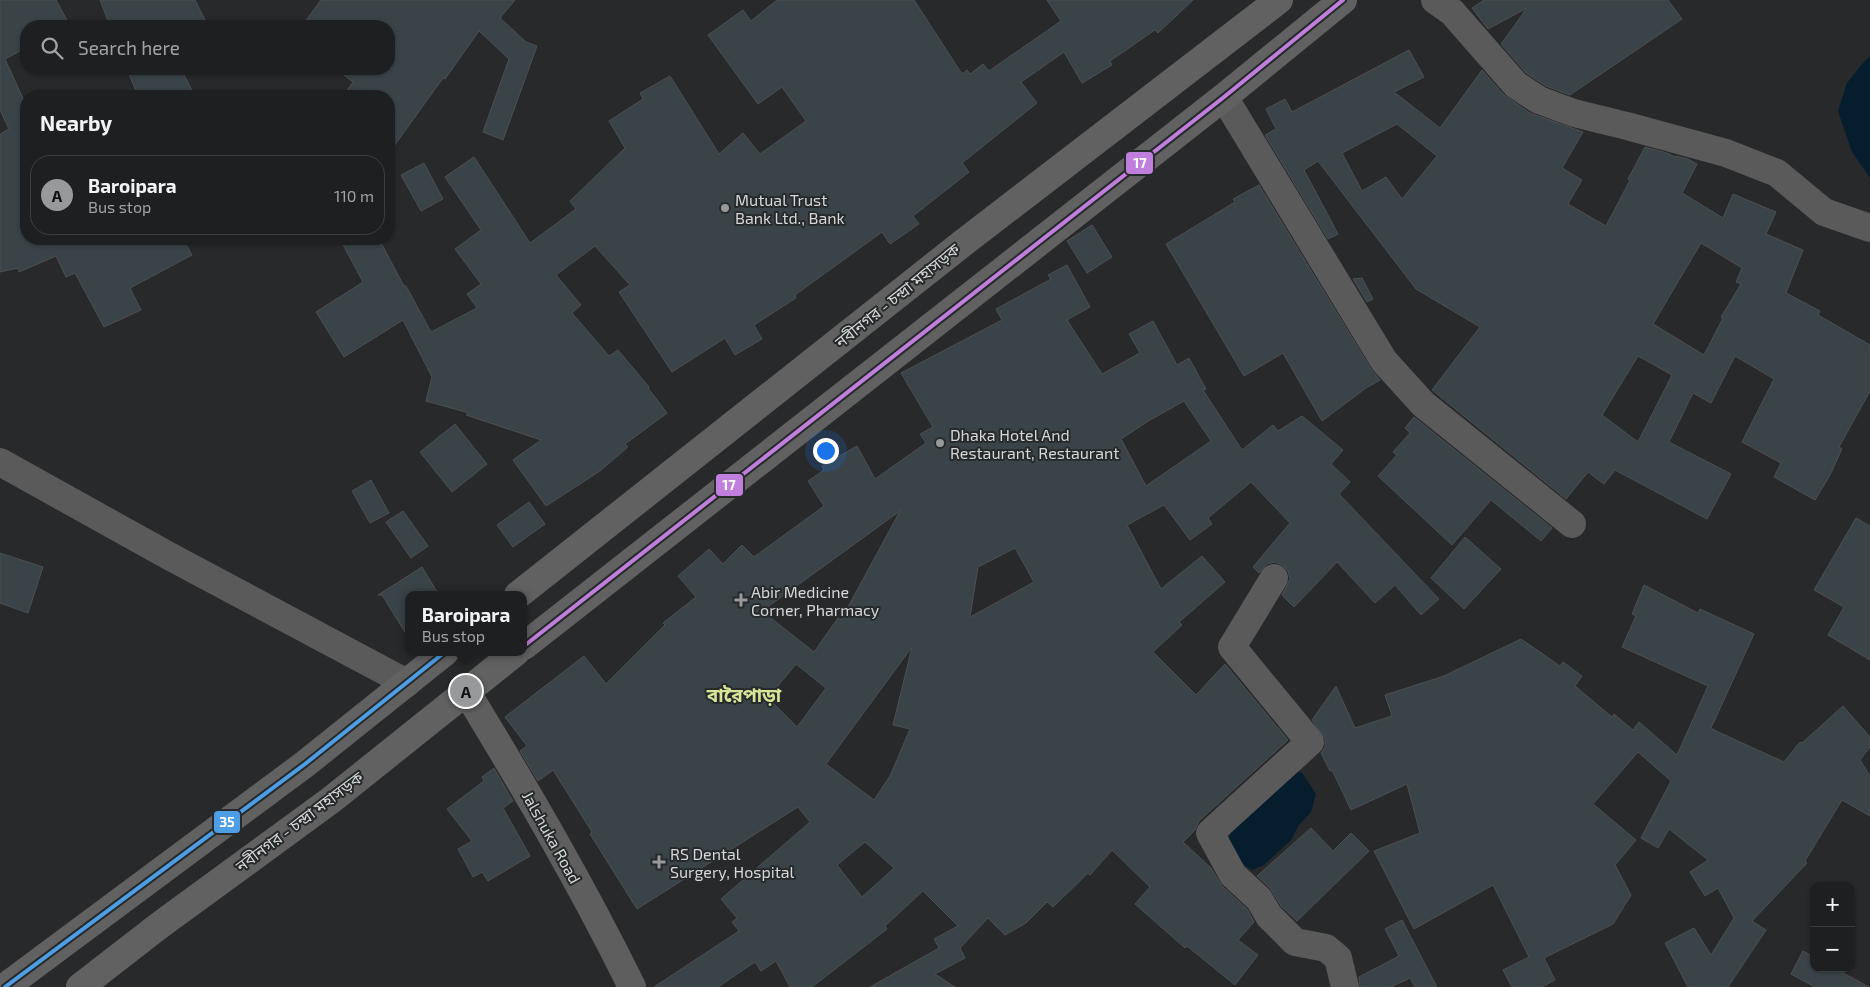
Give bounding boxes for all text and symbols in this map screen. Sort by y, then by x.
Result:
search box [20,20,395,75]
icon: search [38,34,66,62]
text: Search here [78,36,180,59]
text: Nearby [40,110,112,135]
line badge: 17 [1125,151,1154,175]
text: 17 [1133,154,1147,171]
text: Baroipara [88,174,177,197]
text: A [52,186,62,205]
text: 110 m [334,186,374,205]
place label: Mutual Trust Bank Ltd., Bank [735,190,845,227]
text: Bus stop [88,197,151,216]
marker: Mutual Trust Bank Ltd., Bank [719,202,731,214]
street label: নবীনগর - চন্দ্রা মহাসড়ক [830,238,964,352]
place label: Dhaka Hotel And Restaurant, Restaurant [950,425,1119,462]
marker: Dhaka Hotel And Restaurant, Restaurant [934,437,946,449]
your location [813,438,839,464]
line badge: 17 [715,473,744,497]
text: 17 [722,476,736,493]
place label: Abir Medicine Corner, Pharmacy [751,582,880,619]
popup [405,591,527,656]
marker: Abir Medicine Corner, Pharmacy [735,594,747,606]
text: Baroipara [422,603,510,626]
text: Bus stop [422,626,485,645]
pin: A [450,672,482,710]
district label: বারৈপাড়া [706,683,782,706]
street label: নবীনগর - চন্দ্রা মহাসড়ক [231,766,367,876]
street label: Jalshuka Road [519,787,585,887]
line badge: 35 [213,810,241,834]
text: 35 [219,813,235,830]
place label: RS Dental Surgery, Hospital [670,844,795,881]
marker: RS Dental Surgery, Hospital [652,855,666,869]
map controls [1810,882,1855,972]
button: + [1810,882,1855,927]
button: − [1810,927,1855,972]

